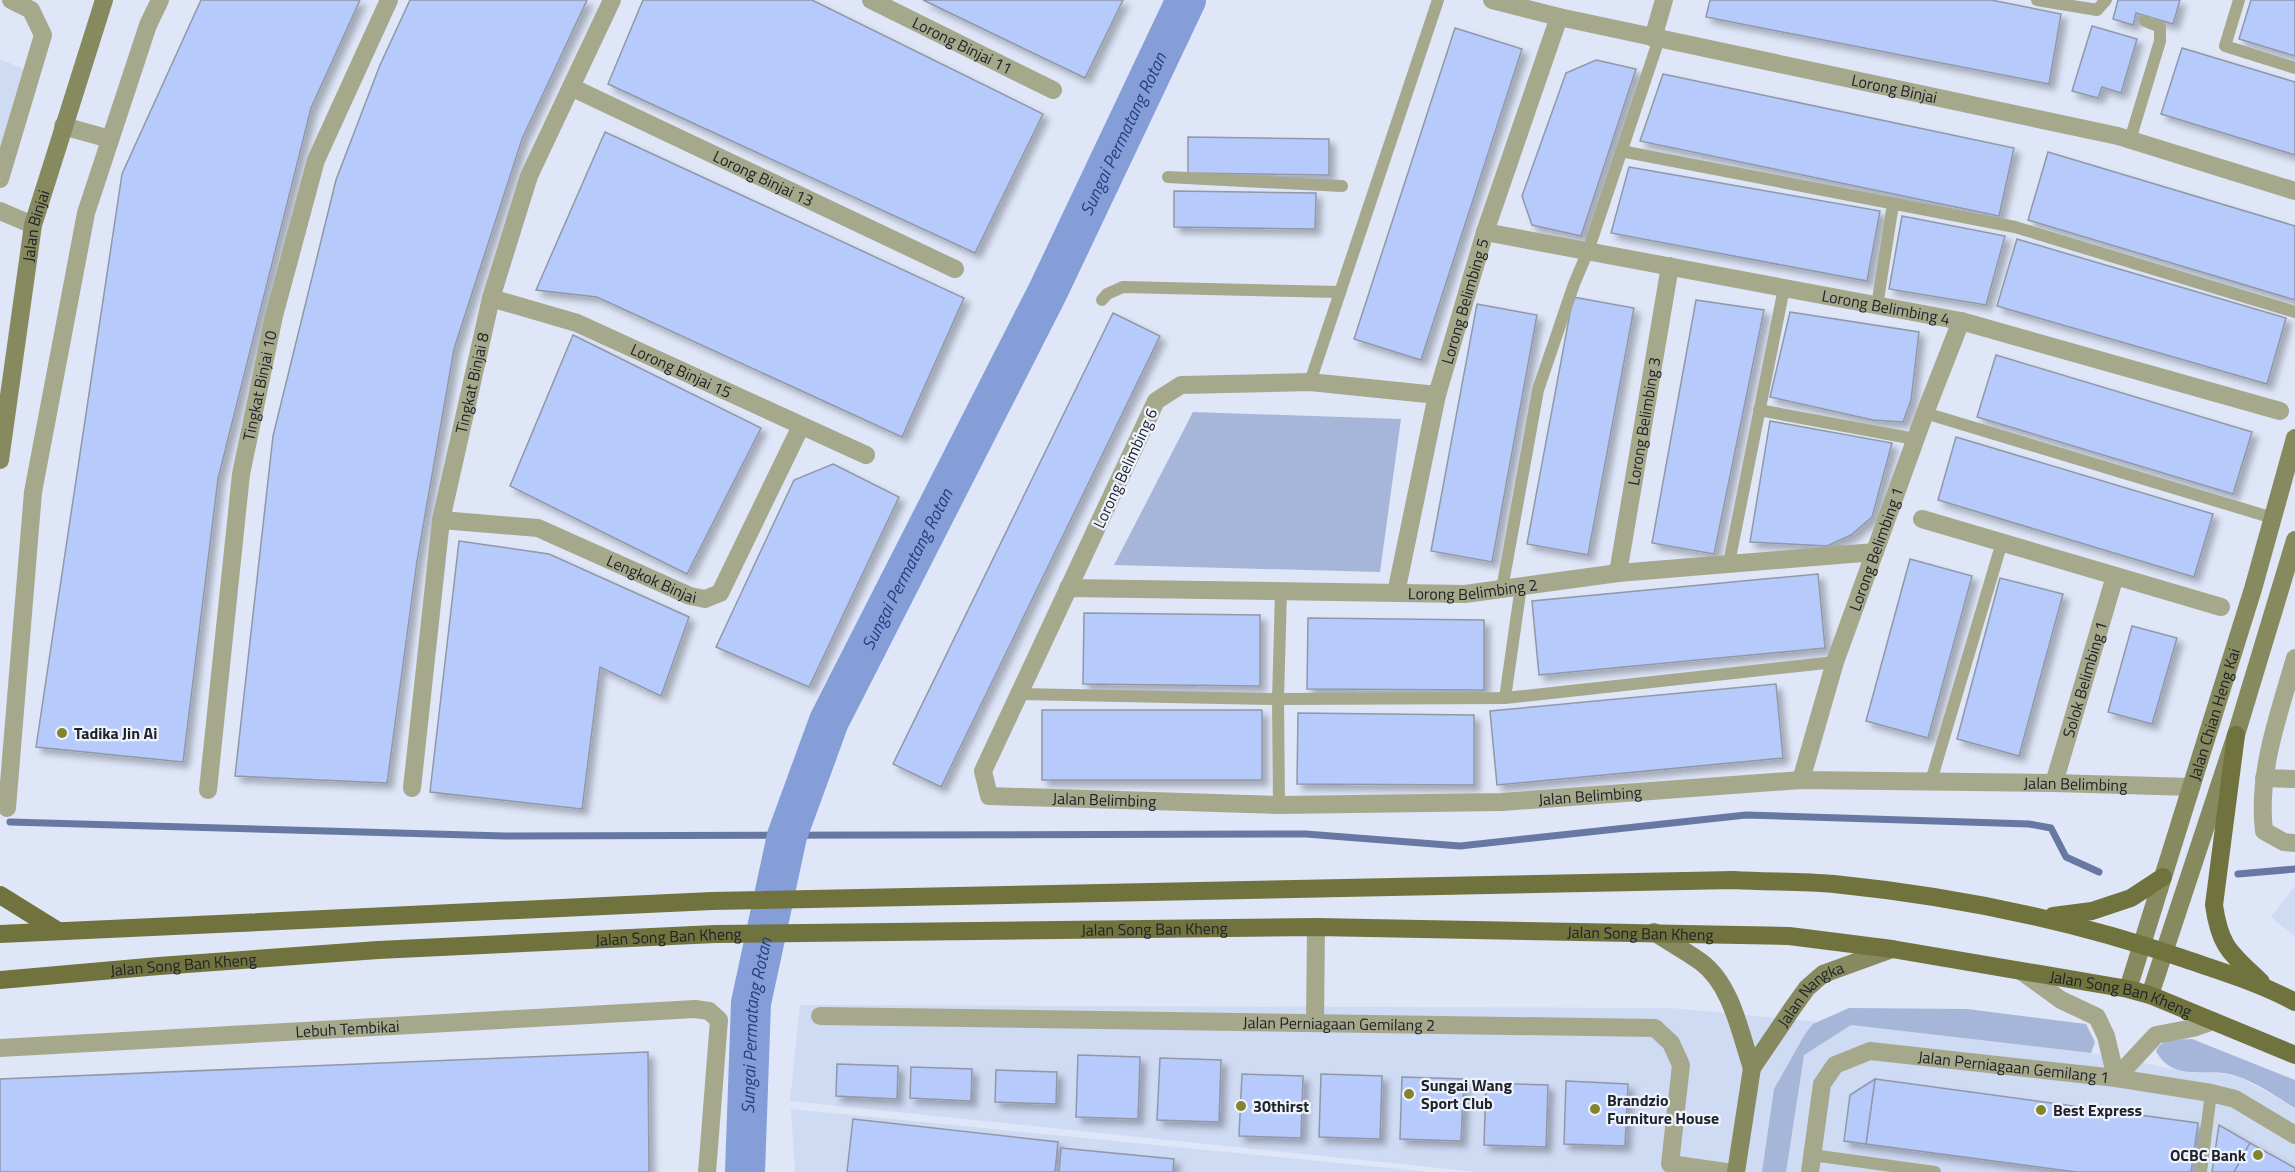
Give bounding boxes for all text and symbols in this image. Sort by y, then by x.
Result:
street label: Lorong Binjai 11 [908,10,1016,80]
water label: Sungai Permatang Rotan [1072,47,1173,220]
street label: Lorong Binjai [1849,68,1940,109]
street label: Lorong Binjai 13 [709,144,818,212]
street label: Jalan Binjai [16,187,55,263]
street label: Lorong Belimbing 5 [1435,235,1495,367]
street label: Lorong Belimbing 4 [1820,283,1952,331]
street label: Tingkat Binjai 10 [236,328,283,443]
street label: Tingkat Binjai 8 [449,330,495,436]
street label: Lorong Binjai 15 [627,337,736,404]
street label: Lorong Belimbing 3 [1621,355,1666,487]
street label: Lorong Belimbing 6 [1087,404,1163,532]
water label: Sungai Permatang Rotan [854,483,959,654]
street label: Lorong Belimbing 1 [1842,484,1909,614]
street label: Lengkok Binjai [603,548,699,609]
street label: Lorong Belimbing 2 [1408,572,1539,606]
street label: Solok Belimbing 1 [2056,618,2113,741]
street label: Jalan Chian Heng Kai [2182,645,2246,783]
place label: Tadika Jin Ai [74,721,157,745]
marker: Tadika Jin Ai [55,726,69,740]
street label: Jalan Belimbing [2023,771,2128,797]
street label: Jalan Belimbing [1537,780,1643,811]
street label: Jalan Belimbing [1052,786,1157,813]
street label: Jalan Song Ban Kheng [1081,916,1228,942]
street label: Jalan Song Ban Kheng [1567,920,1714,947]
street label: Jalan Song Ban Kheng [595,922,742,952]
water label: Sungai Permatang Rotan [734,934,778,1114]
street label: Jalan Song Ban Kheng [109,947,257,982]
street label: Jalan Nangka [1771,955,1847,1032]
street label: Jalan Song Ban Kheng [2048,964,2196,1023]
street label: Jalan Perniagaan Gemilang 2 [1243,1010,1435,1037]
street label: Lebuh Tembikai [295,1014,400,1043]
street label: Jalan Perniagaan Gemilang 1 [1917,1044,2110,1089]
place label: Sungai Wang Sport Club [1421,1073,1512,1115]
marker: Sungai Wang Sport Club [1402,1087,1416,1101]
place label: Brandzio Furniture House [1607,1088,1719,1130]
place label: 30thirst [1253,1094,1309,1118]
place label: Best Express [2053,1098,2142,1122]
marker: 30thirst [1234,1099,1248,1113]
marker: Brandzio Furniture House [1588,1102,1602,1116]
marker: Best Express [2034,1103,2048,1117]
place label: OCBC Bank [2170,1143,2247,1167]
marker: OCBC Bank [2251,1148,2265,1162]

